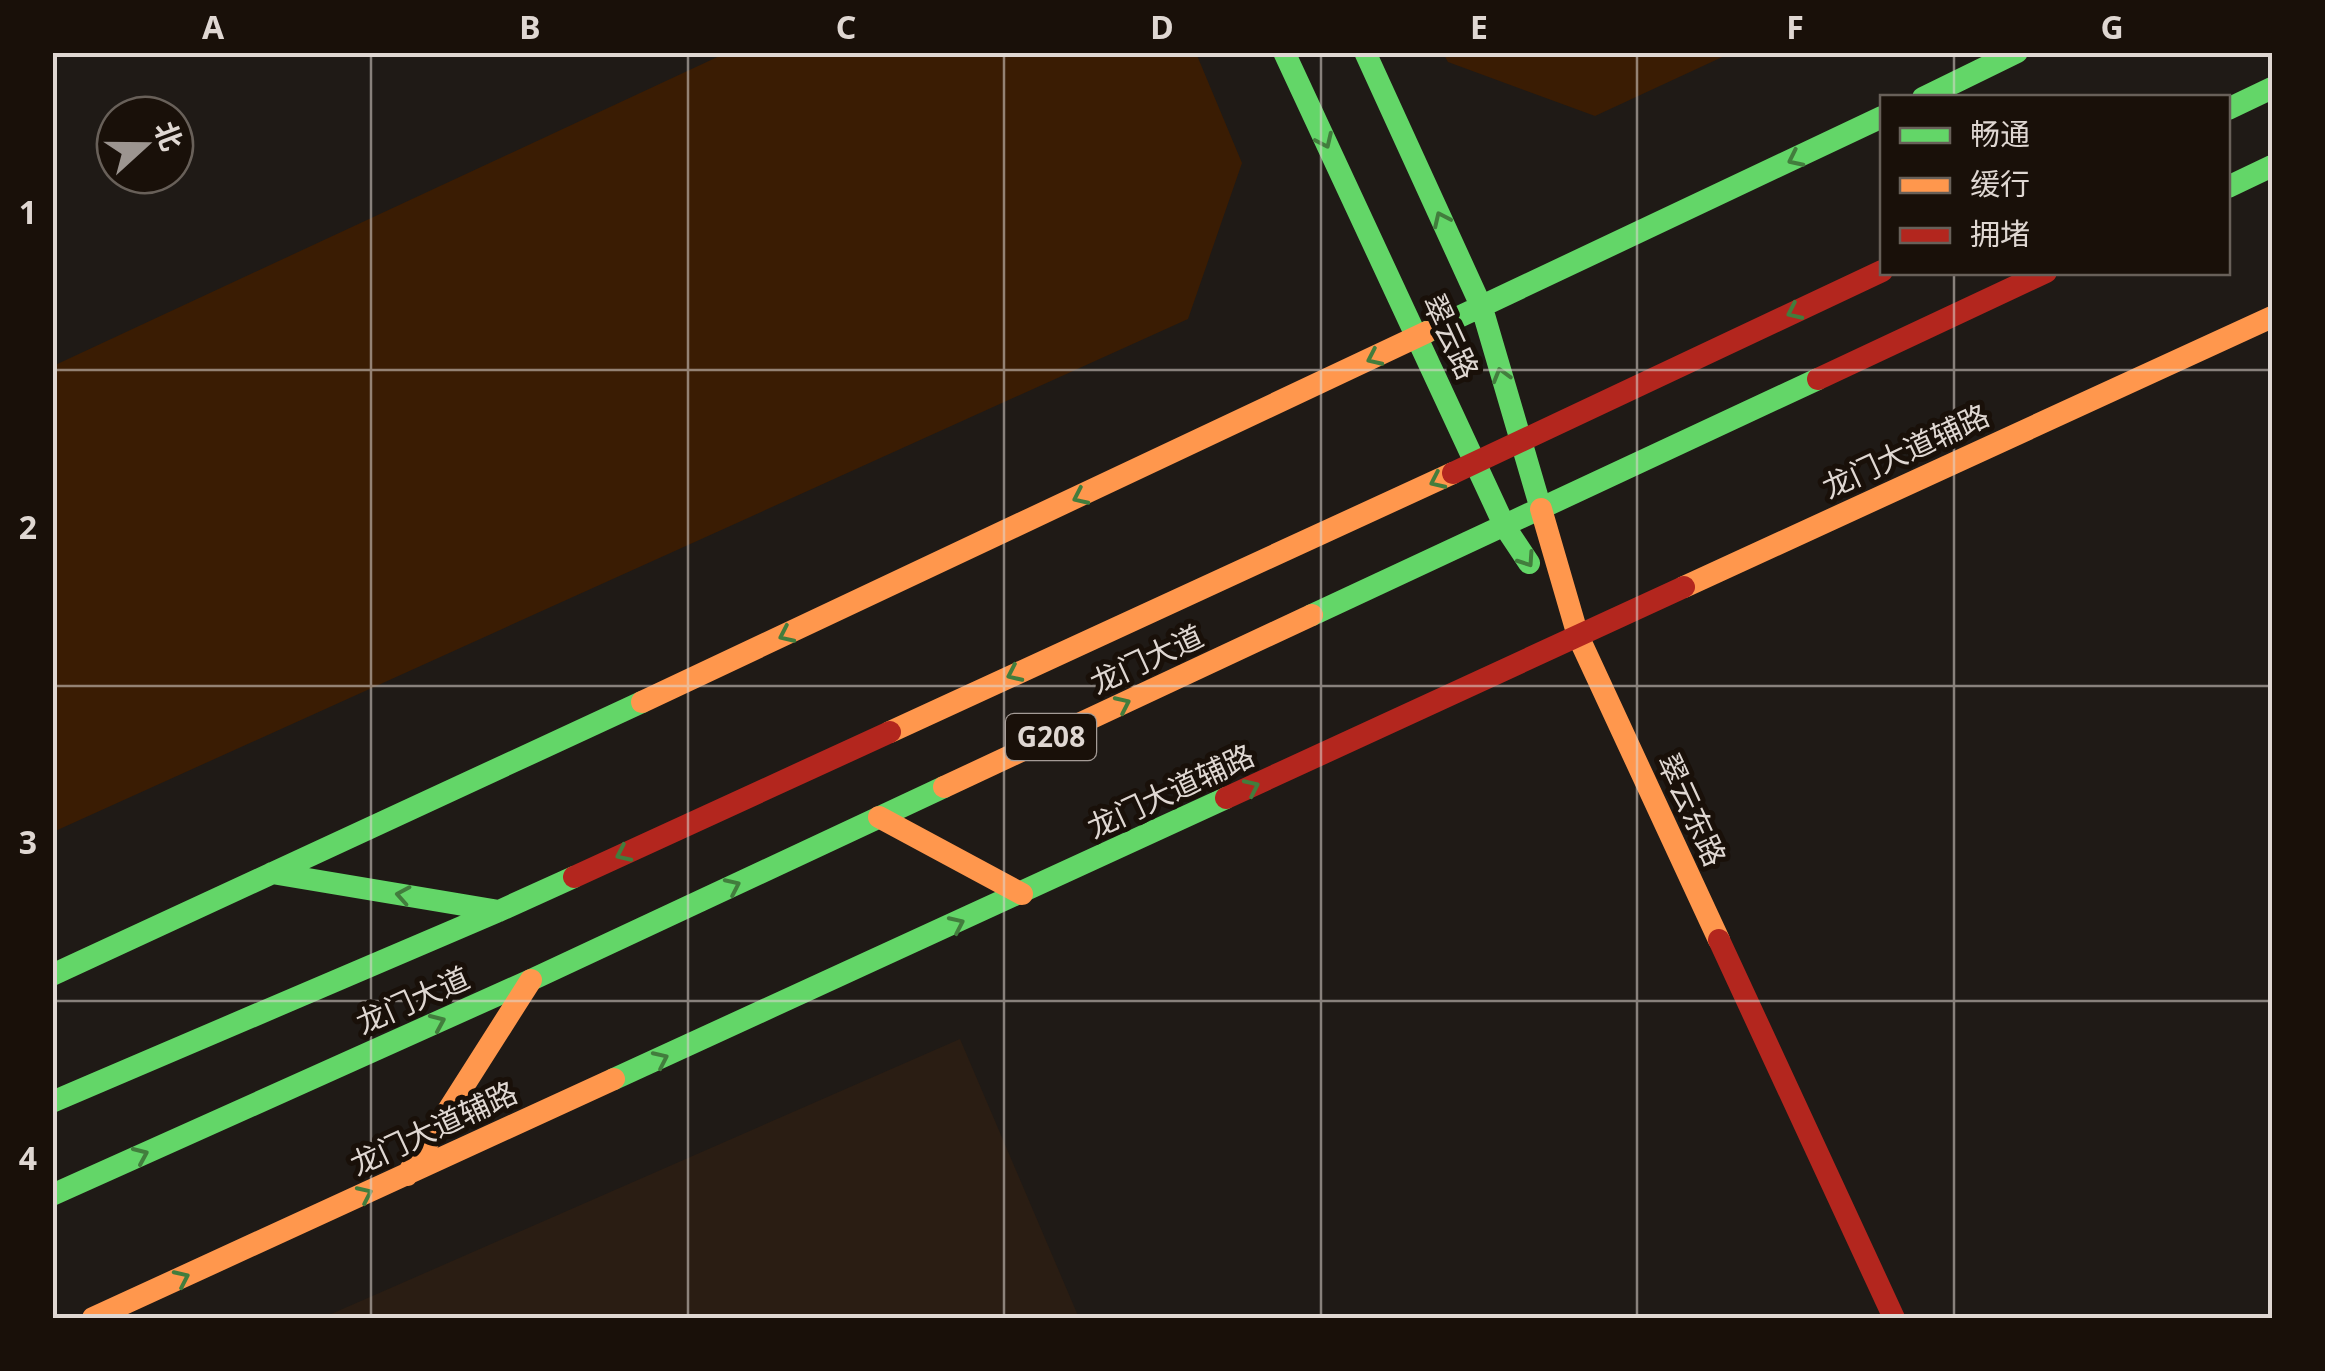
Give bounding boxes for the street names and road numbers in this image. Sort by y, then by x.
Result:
street label: 翠云路 [1414,287,1489,386]
street label: 龙门大道辅路 [1815,394,1996,507]
street label: 龙门大道 [1083,615,1209,703]
road number: G208 [1006,714,1096,760]
street label: 龙门大道辅路 [1080,734,1261,847]
street label: 翠云东路 [1648,746,1736,872]
street label: 龙门大道 [349,956,476,1043]
street label: 龙门大道辅路 [343,1071,524,1184]

